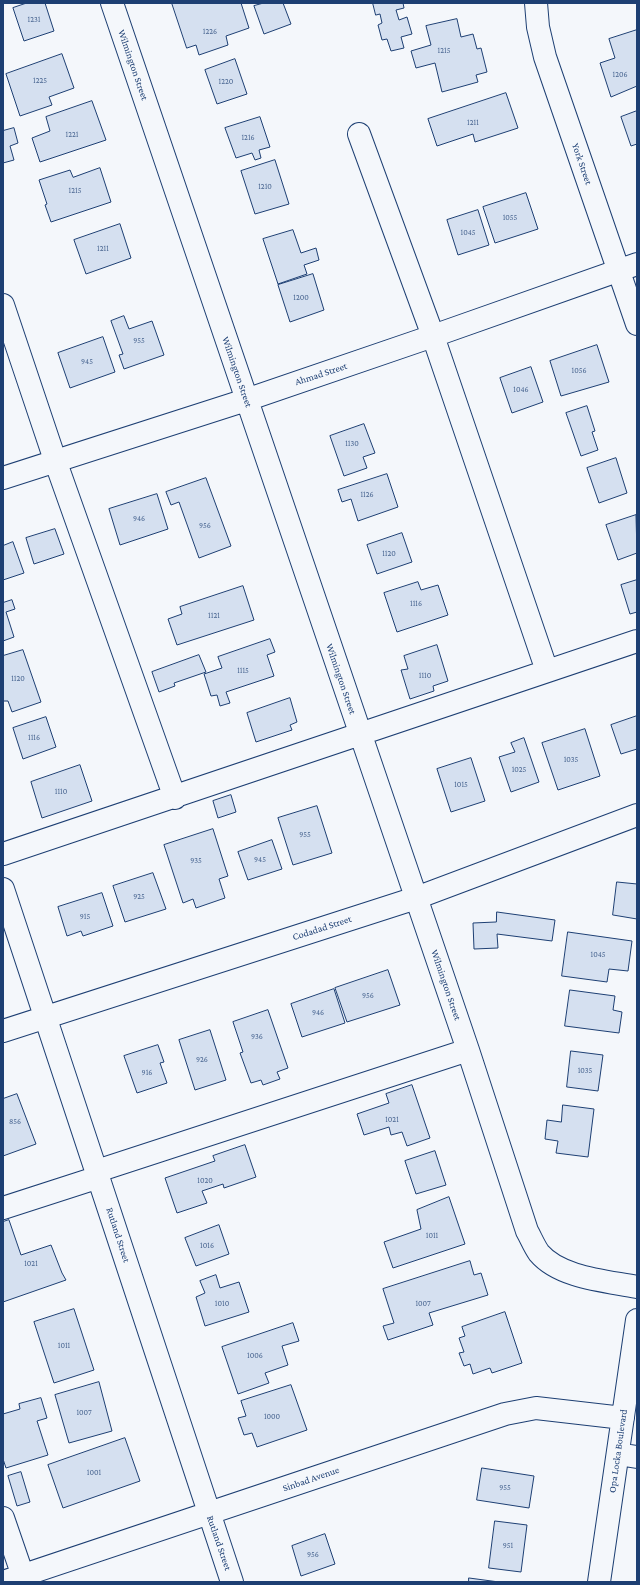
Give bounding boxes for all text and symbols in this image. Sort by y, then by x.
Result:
house number: 1231 [28,15,40,25]
house number: 1226 [203,27,217,37]
street label: Wilmington Street [115,28,151,102]
house number: 1215 [438,46,450,56]
house number: 1206 [612,70,628,80]
house number: 1225 [33,76,47,86]
house number: 1220 [219,77,233,87]
house number: 1211 [467,118,479,128]
house number: 1221 [66,130,78,140]
house number: 1216 [241,133,255,143]
street label: York Street [569,142,595,186]
house number: 1210 [258,182,272,192]
house number: 1215 [69,186,81,196]
house number: 1055 [503,213,517,223]
house number: 1045 [460,228,476,238]
house number: 1211 [97,244,109,254]
house number: 1200 [293,293,309,303]
street label: Wilmington Street [219,335,255,409]
house number: 955 [133,336,145,346]
house number: 945 [81,357,93,367]
street label: Ahmad Street [293,360,349,388]
house number: 1056 [571,366,587,376]
house number: 1046 [513,385,529,395]
house number: 1130 [345,439,359,449]
house number: 1126 [360,490,374,500]
house number: 946 [133,514,145,524]
house number: 956 [199,521,211,531]
house number: 1120 [382,549,396,559]
house number: 1116 [410,599,422,609]
house number: 1121 [208,611,220,621]
street label: Wilmington Street [323,642,359,716]
house number: 1115 [237,666,249,676]
house number: 1110 [419,671,431,681]
house number: 1120 [11,674,25,684]
house number: 1116 [28,733,40,743]
house number: 1035 [564,755,578,765]
house number: 1025 [512,765,526,775]
house number: 1015 [454,780,468,790]
house number: 1110 [55,787,67,797]
house number: 955 [299,830,311,840]
house number: 945 [254,855,266,865]
house number: 935 [190,856,202,866]
house number: 925 [133,892,145,902]
house number: 915 [80,912,90,922]
street label: Codadad Street [291,913,353,943]
street label: Wilmington Street [428,948,464,1022]
house number: 1045 [590,950,606,960]
house number: 956 [362,991,374,1001]
house number: 946 [312,1008,324,1018]
house number: 936 [251,1032,263,1042]
house number: 926 [196,1055,208,1065]
house number: 1035 [578,1066,592,1076]
house number: 916 [142,1068,152,1078]
house number: 1021 [385,1115,399,1125]
house number: 856 [9,1117,21,1127]
house number: 1020 [197,1176,213,1186]
street label: Rutland Street [103,1206,133,1264]
house number: 1011 [426,1231,438,1241]
house number: 1016 [200,1241,214,1251]
house number: 1021 [24,1259,38,1269]
house number: 1010 [215,1299,229,1309]
house number: 1007 [415,1299,431,1309]
house number: 1011 [58,1341,70,1351]
house number: 1006 [247,1351,263,1361]
house number: 1007 [76,1408,92,1418]
street label: Opa Locka Boulevard [606,1408,630,1494]
house number: 1000 [264,1412,280,1422]
street label: Sinbad Avenue [281,1464,341,1494]
house number: 1001 [87,1468,101,1478]
house number: 955 [499,1483,511,1493]
street label: Rutland Street [204,1514,234,1572]
house number: 951 [503,1541,513,1551]
house number: 956 [307,1550,319,1560]

